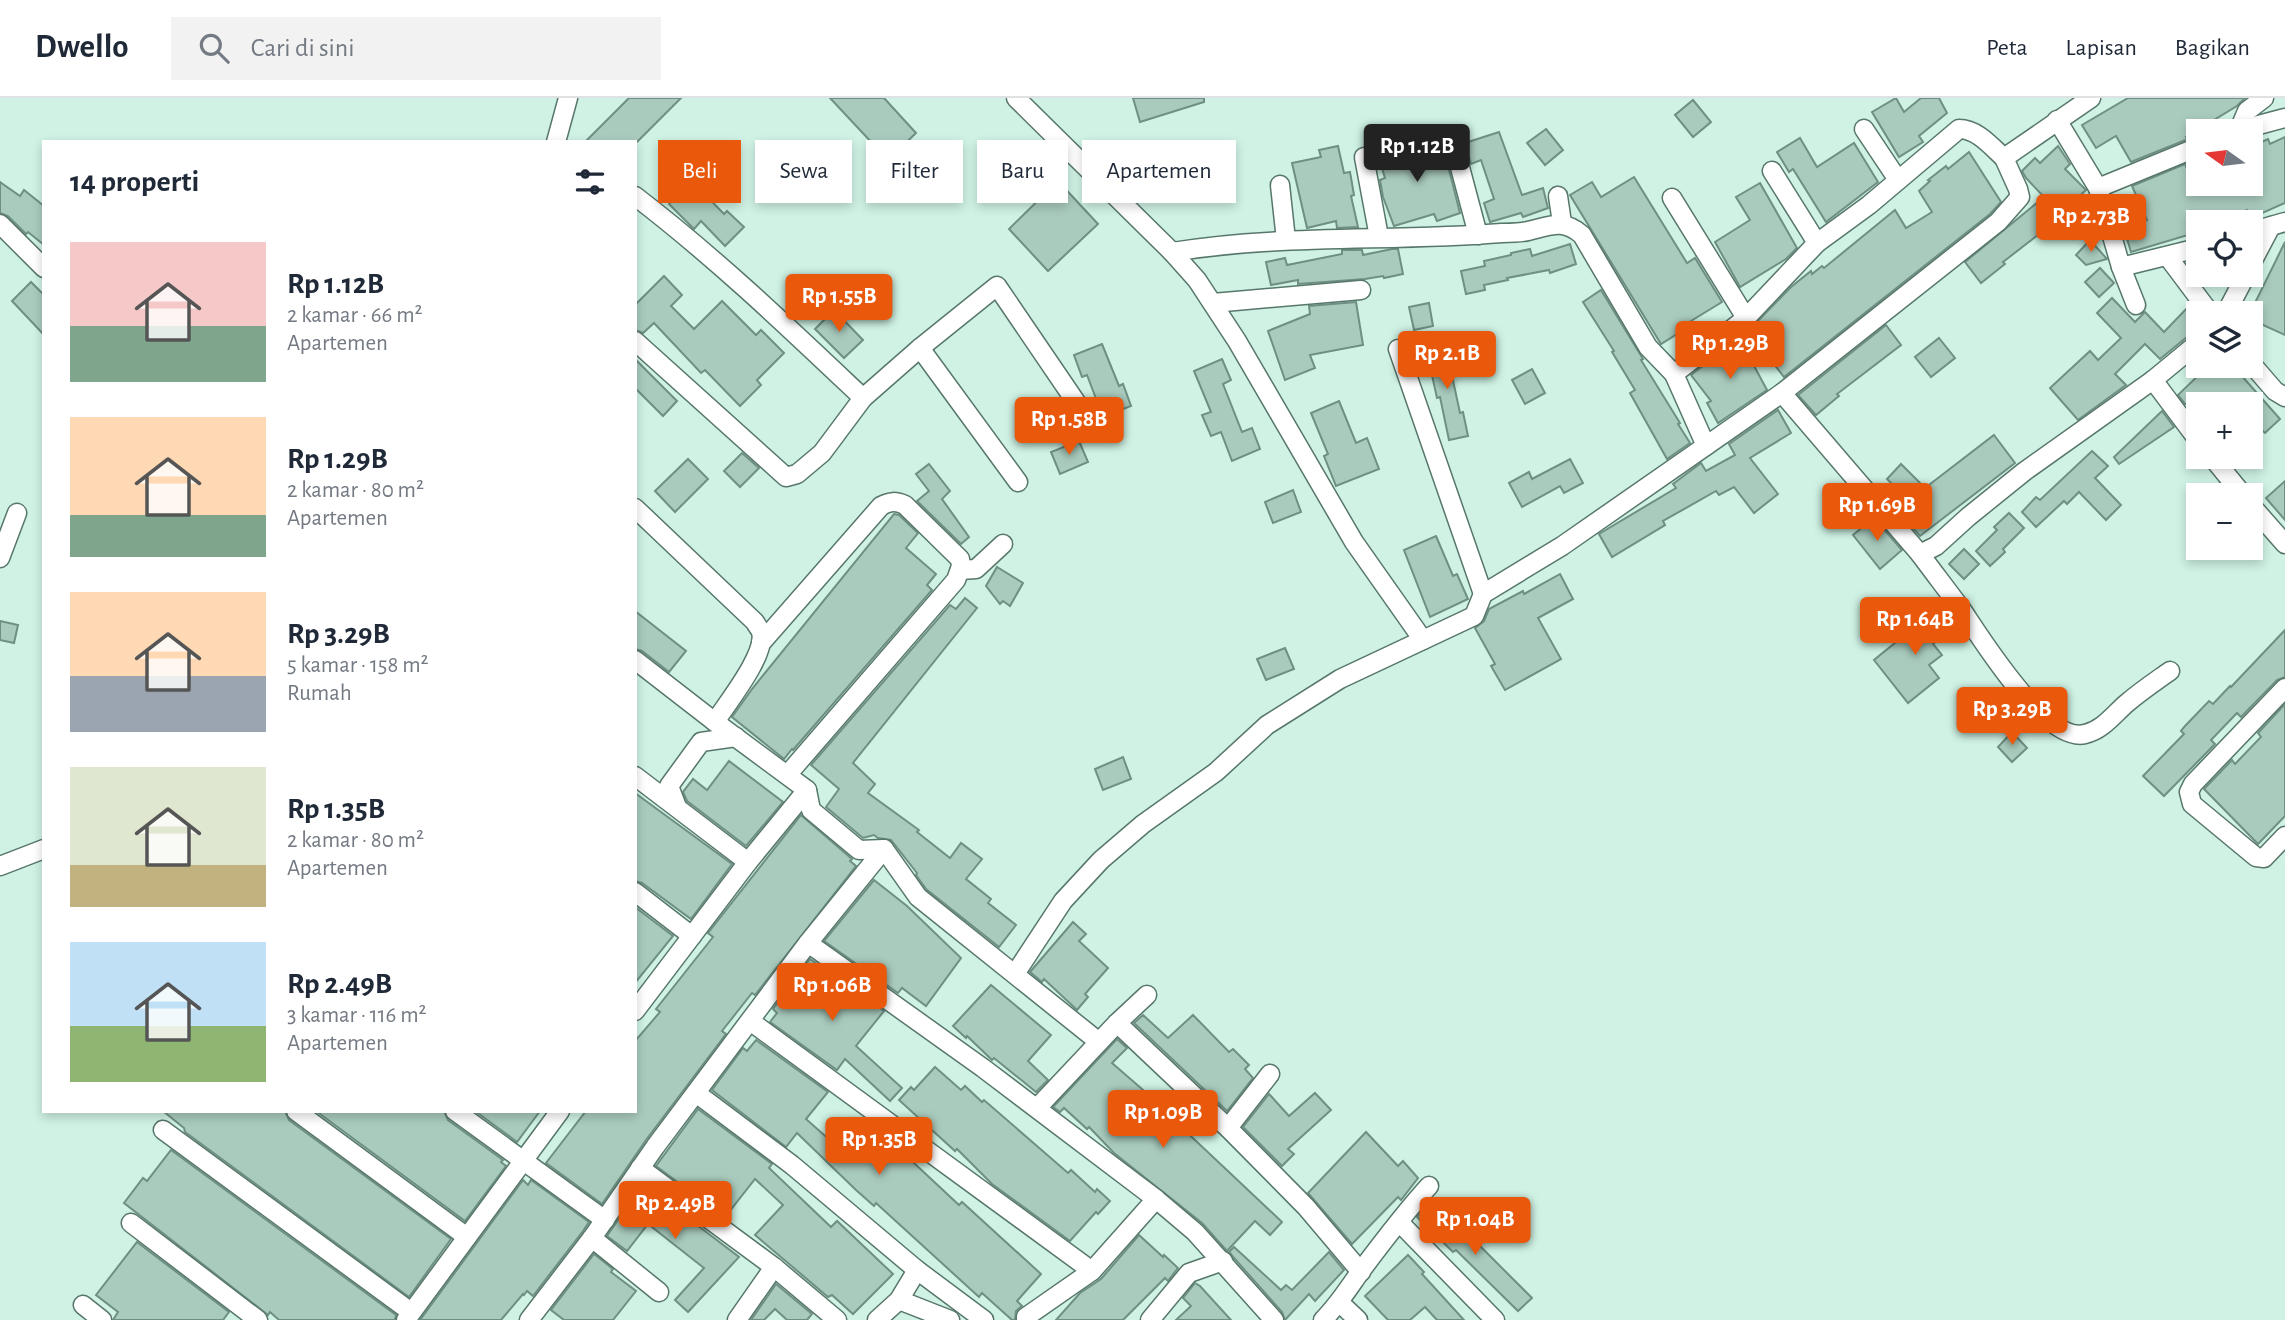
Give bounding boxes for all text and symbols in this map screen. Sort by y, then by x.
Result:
search box [171,17,661,80]
icon: search [195,29,233,67]
text: Dwello [35,31,129,64]
text: Cari di sini [251,35,355,61]
text: Peta [1986,36,2028,60]
text: Lapisan [2066,36,2137,60]
text: Bagikan [2175,36,2250,60]
north arrow [2186,119,2263,196]
map controls [2186,119,2263,560]
pin: Rp 1.12B [1345,125,1489,184]
text: Rp 1.12B [1380,135,1454,158]
chip: Beli [658,140,741,203]
chip: Sewa [755,140,852,203]
chip: Filter [866,140,963,203]
chip: Baru [977,140,1068,203]
chip: Apartemen [1082,140,1236,203]
icon: filters [571,163,609,201]
text: 14 properti [70,167,199,197]
pin: Rp 2.73B [2019,194,2163,254]
text: Rp 2.73B [2052,205,2130,228]
button: locate [2186,210,2263,287]
text: Rp 1.12B [287,269,384,299]
icon: home [126,270,210,354]
pin: Rp 1.55B [767,274,911,334]
text: Rp 1.55B [801,285,877,308]
button: layers [2186,301,2263,378]
text: 2 kamar · 66 m² [287,304,423,327]
pin: Rp 1.29B [1658,322,1802,381]
pin: Rp 2.1B [1382,331,1512,391]
text: Apartemen [287,332,388,355]
text: Rp 1.29B [1691,332,1769,355]
text: Rp 2.1B [1414,342,1480,365]
button: + [2186,392,2263,469]
pin: Rp 1.58B [997,398,1141,457]
text: Rp 1.58B [1031,408,1107,431]
text: Rp 1.29B [287,444,388,474]
icon: home [126,445,210,529]
text: 2 kamar · 80 m² [287,479,424,502]
button: − [2186,483,2263,560]
pin: Rp 1.69B [1805,484,1949,543]
text: Rp 1.69B [1838,494,1916,517]
text: Apartemen [287,507,388,530]
pin: Rp 1.64B [1843,598,1987,657]
text: Rp 1.64B [1876,608,1954,631]
text: Rp 3.29B [287,619,390,649]
icon: home [126,620,210,704]
text: 5 kamar · 158 m² [287,654,429,677]
text: Rumah [287,682,352,705]
pin: Rp 3.29B [1940,688,2084,747]
text: Rp 3.29B [1973,698,2051,721]
text: Rp 1.35B [287,794,385,824]
icon: home [126,795,210,879]
text: 2 kamar · 80 m² [287,829,424,852]
text: Apartemen [287,857,388,880]
pin: Rp 1.06B [760,964,904,1023]
text: Rp 2.49B [287,969,392,999]
icon: home [126,970,210,1054]
text: Rp 1.06B [793,974,871,997]
text: 3 kamar · 116 m² [287,1004,427,1027]
text: Apartemen [287,1032,388,1055]
pin: Rp 1.09B [1091,1090,1235,1150]
text: Rp 1.09B [1124,1101,1202,1124]
pin: Rp 1.35B [807,1118,951,1177]
text: Rp 1.35B [841,1128,917,1151]
pin: Rp 2.49B [603,1182,747,1241]
text: Rp 2.49B [635,1192,715,1215]
pin: Rp 1.04B [1403,1198,1547,1257]
text: Rp 1.04B [1436,1208,1514,1231]

